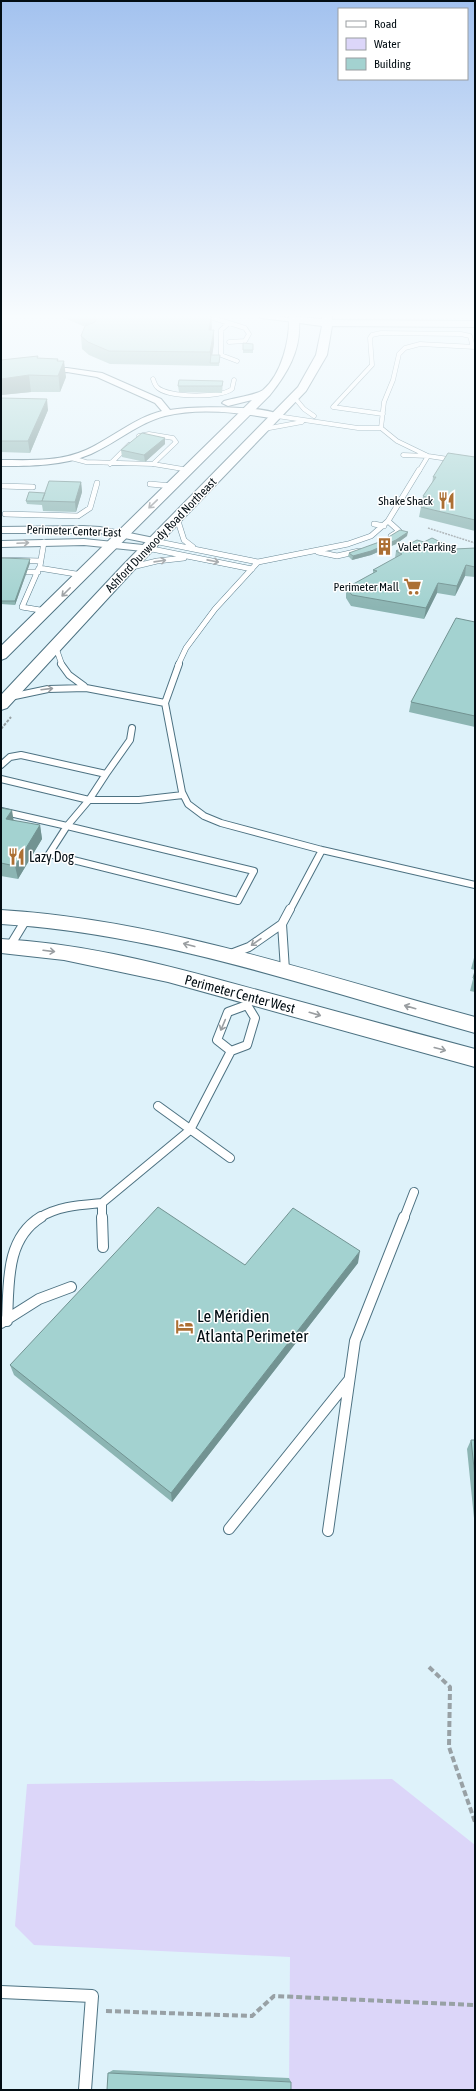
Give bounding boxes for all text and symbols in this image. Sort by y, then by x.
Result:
legend [338,8,468,80]
text: Road [374,17,397,31]
text: Water [374,37,401,51]
text: Building [374,57,412,71]
street label: Ashford Dunwoody Road Northeast [103,475,220,595]
restaurant icon: Shake Shack [436,491,456,511]
place label: Shake Shack [378,494,434,508]
one-way arrow [148,500,158,509]
street label: Perimeter Center East [26,522,122,540]
building icon: Valet Parking [375,537,395,557]
one-way arrow [16,539,29,546]
place label: Valet Parking [398,540,457,554]
one-way arrow [153,557,166,565]
one-way arrow [206,558,219,566]
supermarket icon: Perimeter Mall [402,577,422,597]
place label: Perimeter Mall [333,580,400,594]
one-way arrow [61,587,71,597]
one-way arrow [40,685,53,693]
restaurant icon: Lazy Dog [6,847,26,867]
place label: Lazy Dog [29,849,74,865]
one-way arrow [250,938,261,946]
one-way arrow [183,941,196,948]
one-way arrow [42,947,55,955]
street label: Perimeter Center West [183,972,297,1016]
one-way arrow [404,1003,417,1010]
one-way arrow [308,1011,321,1018]
one-way arrow [219,1019,226,1031]
one-way arrow [434,1046,447,1053]
place label: Le Méridien Atlanta Perimeter [197,1306,309,1346]
hotel icon: Le Méridien Atlanta Perimeter [174,1316,194,1336]

